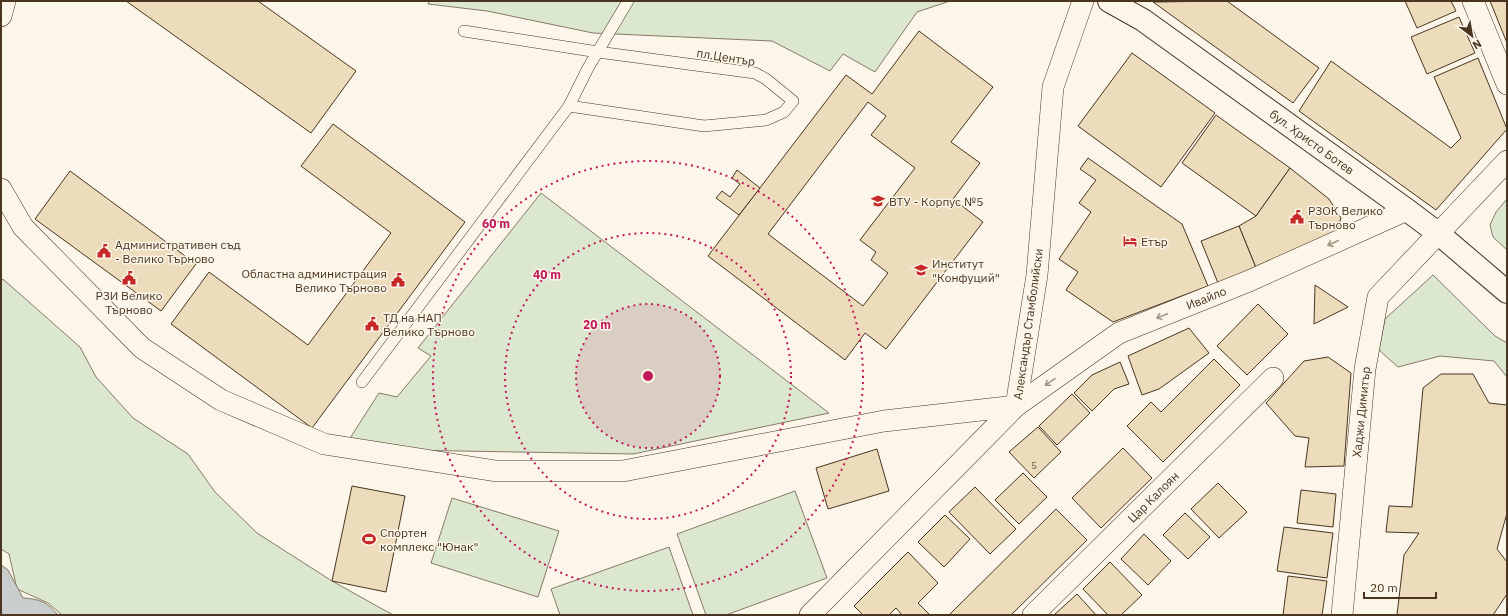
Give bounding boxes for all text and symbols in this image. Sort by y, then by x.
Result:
north arrow [1452,16,1492,56]
text: N [1470,37,1484,53]
street label: пл.Център [696,45,756,69]
street label: бул. Христо Ботев [1267,106,1357,178]
school or university icon: ВТУ - Корпус №5 [870,193,886,209]
place label: ВТУ - Корпус №5 [889,194,984,209]
place label: РЗОК Велико Търново [1308,203,1383,232]
public building icon: РЗОК Велико Търново [1289,209,1305,225]
text: 60 m [482,216,510,231]
hotel icon: Етър [1122,233,1138,249]
place label: Етър [1141,234,1168,249]
place label: Административен съд - Велико Търново [115,237,241,266]
one-way arrow [1327,240,1339,247]
public building icon: Административен съд - Велико Търново [96,243,112,259]
street label: Александър Стамболийски [1010,247,1046,401]
place label: Институт "Конфуций" [932,256,1000,285]
school or university icon: Институт "Конфуций" [913,262,929,278]
place label: Областна администрация Велико Търново [241,266,387,295]
text: 40 m [533,267,561,282]
public building icon: РЗИ Велико Търново [121,270,137,286]
public building icon: Областна администрация Велико Търново [390,272,406,288]
street label: Ивайло [1184,283,1229,313]
place label: РЗИ Велико Търново [96,288,163,317]
place label: ТД на НАП Велико Търново [383,310,475,339]
one-way arrow [1156,313,1168,320]
public building icon: ТД на НАП Велико Търново [364,316,380,332]
text: 20 m [583,317,611,332]
street label: Хаджи Димитър [1349,366,1373,458]
centre of rings [641,369,655,383]
one-way arrow [1045,378,1056,386]
house number: 5 [1031,459,1037,472]
street label: Цар Калоян [1124,468,1182,526]
place label: Спортен комплекс "Юнак" [380,525,479,554]
sports icon: Спортен комплекс "Юнак" [361,531,377,547]
scale bar [1364,574,1436,600]
text: 20 m [1370,580,1398,595]

